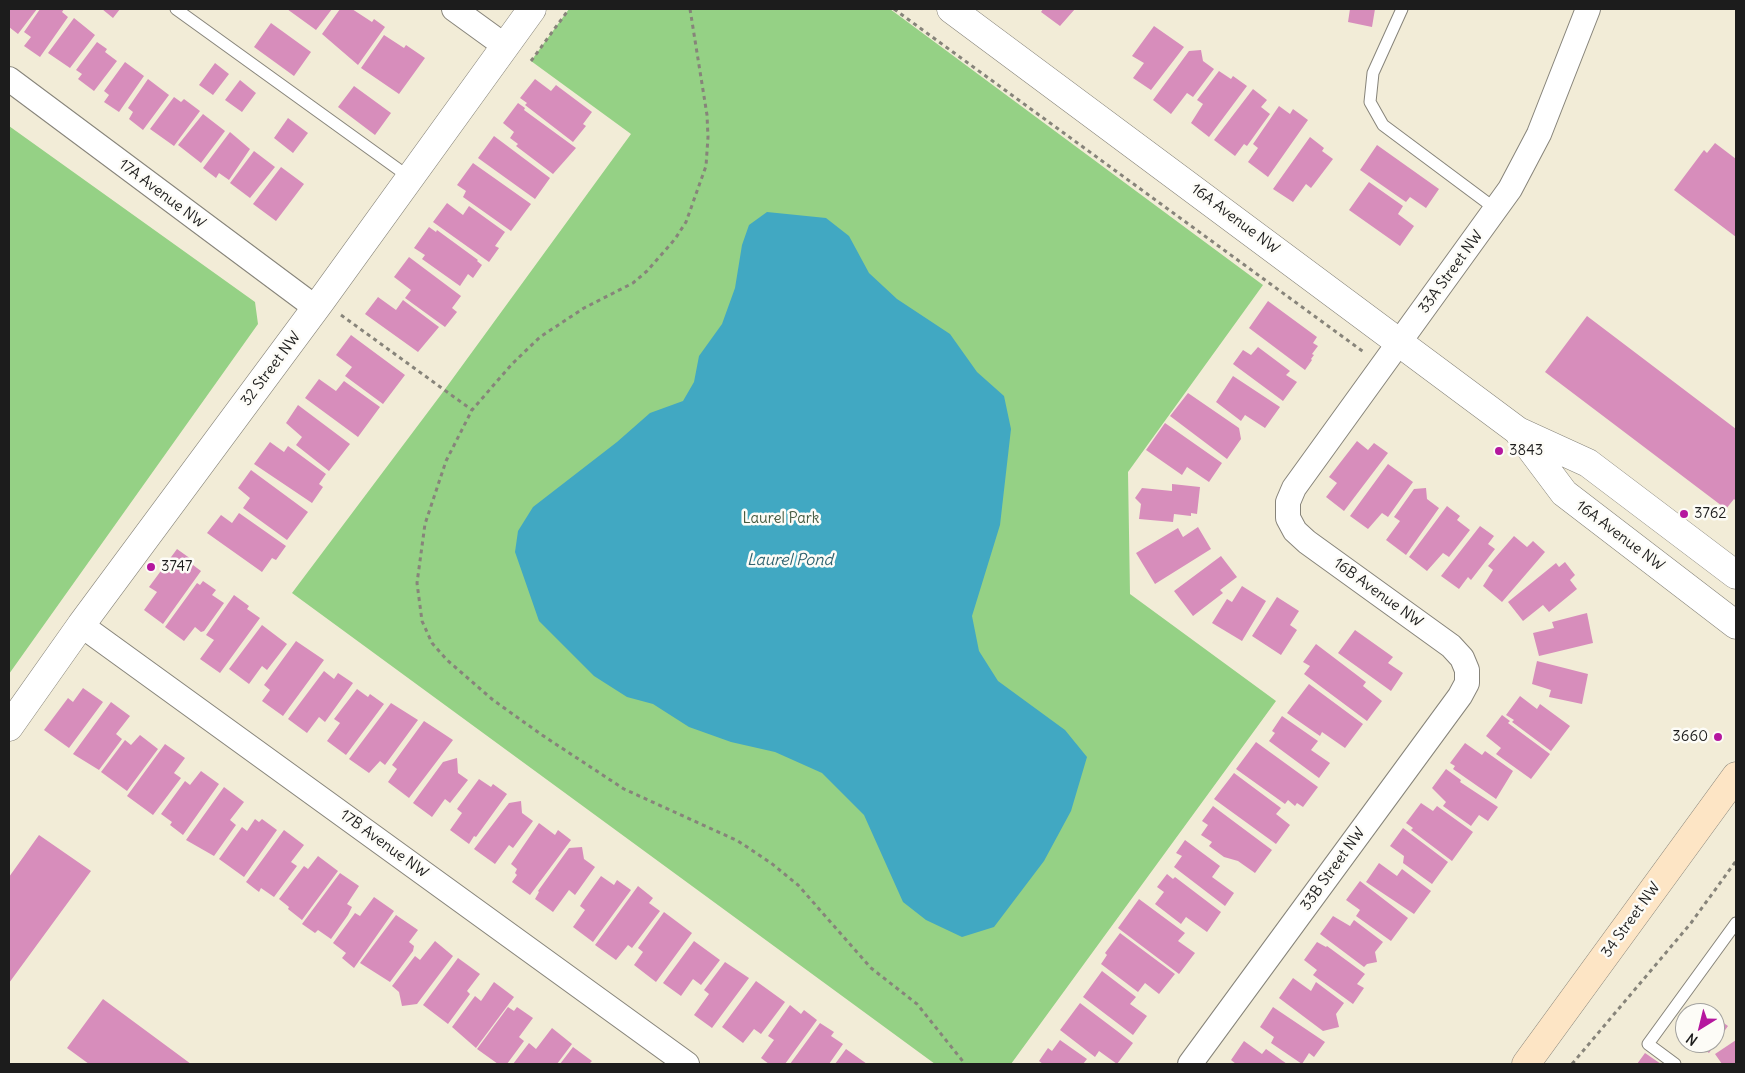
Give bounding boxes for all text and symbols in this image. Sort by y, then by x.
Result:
street label: 17A Avenue NW [115,156,209,232]
street label: 16A Avenue NW [1187,180,1283,258]
street label: 33A Street NW [1415,227,1487,317]
street label: 32 Street NW [237,328,305,410]
place label: 3843 [1509,442,1543,460]
marker: 3843 [1493,445,1505,457]
street label: 16A Avenue NW [1572,497,1668,575]
place label: 3762 [1694,505,1727,523]
marker: 3762 [1678,508,1690,520]
park label: Laurel Park [743,510,819,528]
water label: Laurel Pond [747,550,833,570]
street label: 16B Avenue NW [1330,555,1426,631]
place label: 3747 [161,558,192,576]
marker: 3747 [145,561,157,573]
place label: 3660 [1672,728,1708,746]
marker: 3660 [1712,731,1724,743]
street label: 17B Avenue NW [336,806,432,882]
street label: 33B Street NW [1297,824,1369,914]
street label: 34 Street NW [1598,879,1664,961]
north arrow [1675,1003,1725,1053]
text: N [1683,1029,1701,1049]

